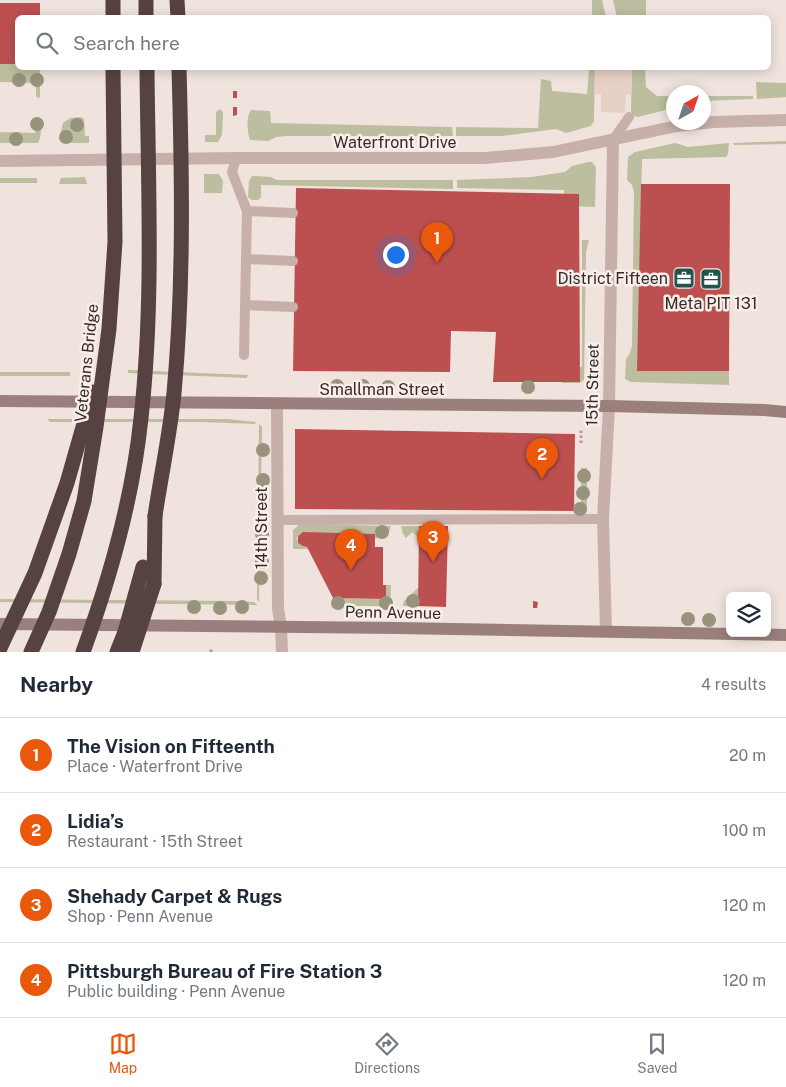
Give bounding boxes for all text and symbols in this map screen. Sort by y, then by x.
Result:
search box [15,15,771,70]
icon: search [33,29,61,57]
text: Search here [73,32,180,54]
north arrow [666,85,711,130]
street label: Waterfront Drive [333,133,457,152]
pin: 1 [421,222,453,263]
your location [383,242,409,268]
office icon: District Fifteen [672,266,696,290]
office icon: Meta PIT 131 [699,267,723,291]
place label: District Fifteen [557,269,668,288]
place label: Meta PIT 131 [665,294,757,313]
street label: Veterans Bridge [71,303,102,423]
street label: 15th Street [582,343,603,427]
street label: Smallman Street [319,380,445,399]
pin: 2 [526,438,558,479]
street label: 14th Street [252,487,271,569]
pin: 3 [417,521,449,562]
pin: 4 [335,529,367,570]
map controls [726,592,771,637]
button: layers [726,592,771,637]
street label: Penn Avenue [345,602,441,623]
text: Nearby [20,672,93,697]
text: 4 results [701,675,766,694]
text: The Vision on Fifteenth [67,735,275,757]
text: 1 [33,746,39,765]
text: 20 m [729,746,766,765]
text: Place · Waterfront Drive [67,757,243,776]
text: Lidia’s [67,810,124,832]
text: 2 [31,821,41,840]
text: 100 m [722,821,766,840]
text: Restaurant · 15th Street [67,832,243,851]
text: Shehady Carpet & Rugs [67,885,282,907]
text: 3 [31,896,41,915]
text: 120 m [722,896,766,915]
text: Shop · Penn Avenue [67,907,213,926]
text: Pittsburgh Bureau of Fire Station 3 [67,960,382,982]
text: 4 [31,971,41,990]
text: 120 m [722,971,766,990]
text: Public building · Penn Avenue [67,982,285,1001]
tab: Map [109,1030,137,1076]
tab: Directions [354,1030,420,1076]
tab: Saved [637,1030,677,1076]

